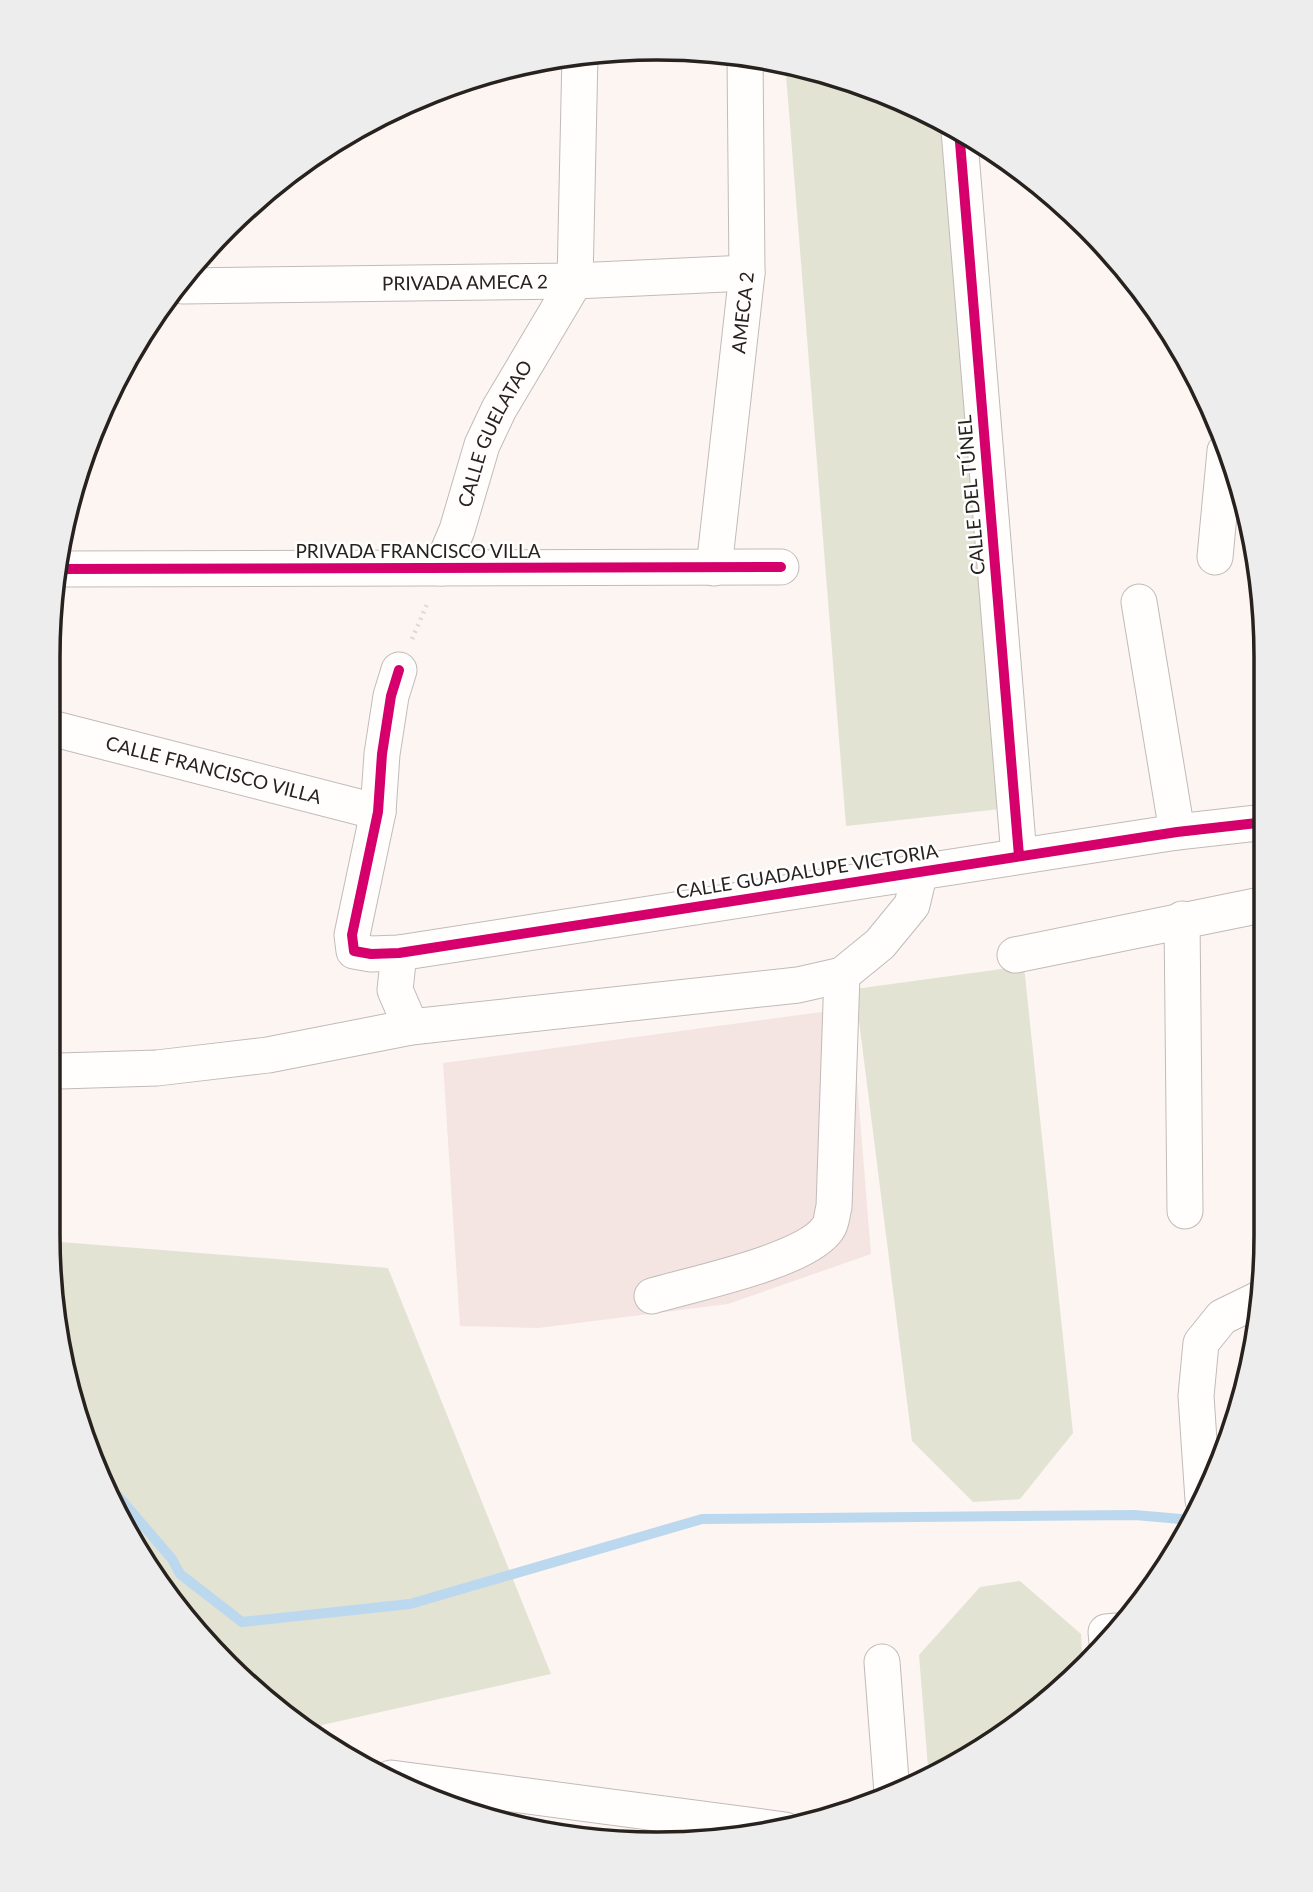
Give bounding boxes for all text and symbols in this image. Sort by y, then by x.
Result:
street label: PRIVADA AMECA 2 [382,269,548,294]
street label: AMECA 2 [726,270,758,355]
street label: CALLE GUELATAO [452,356,536,510]
street label: CALLE DEL TÚNEL [952,414,989,576]
street label: PRIVADA FRANCISCO VILLA [295,539,541,562]
street label: CALLE FRANCISCO VILLA [103,731,324,808]
street label: CALLE GUADALUPE VICTORIA [674,838,940,903]

